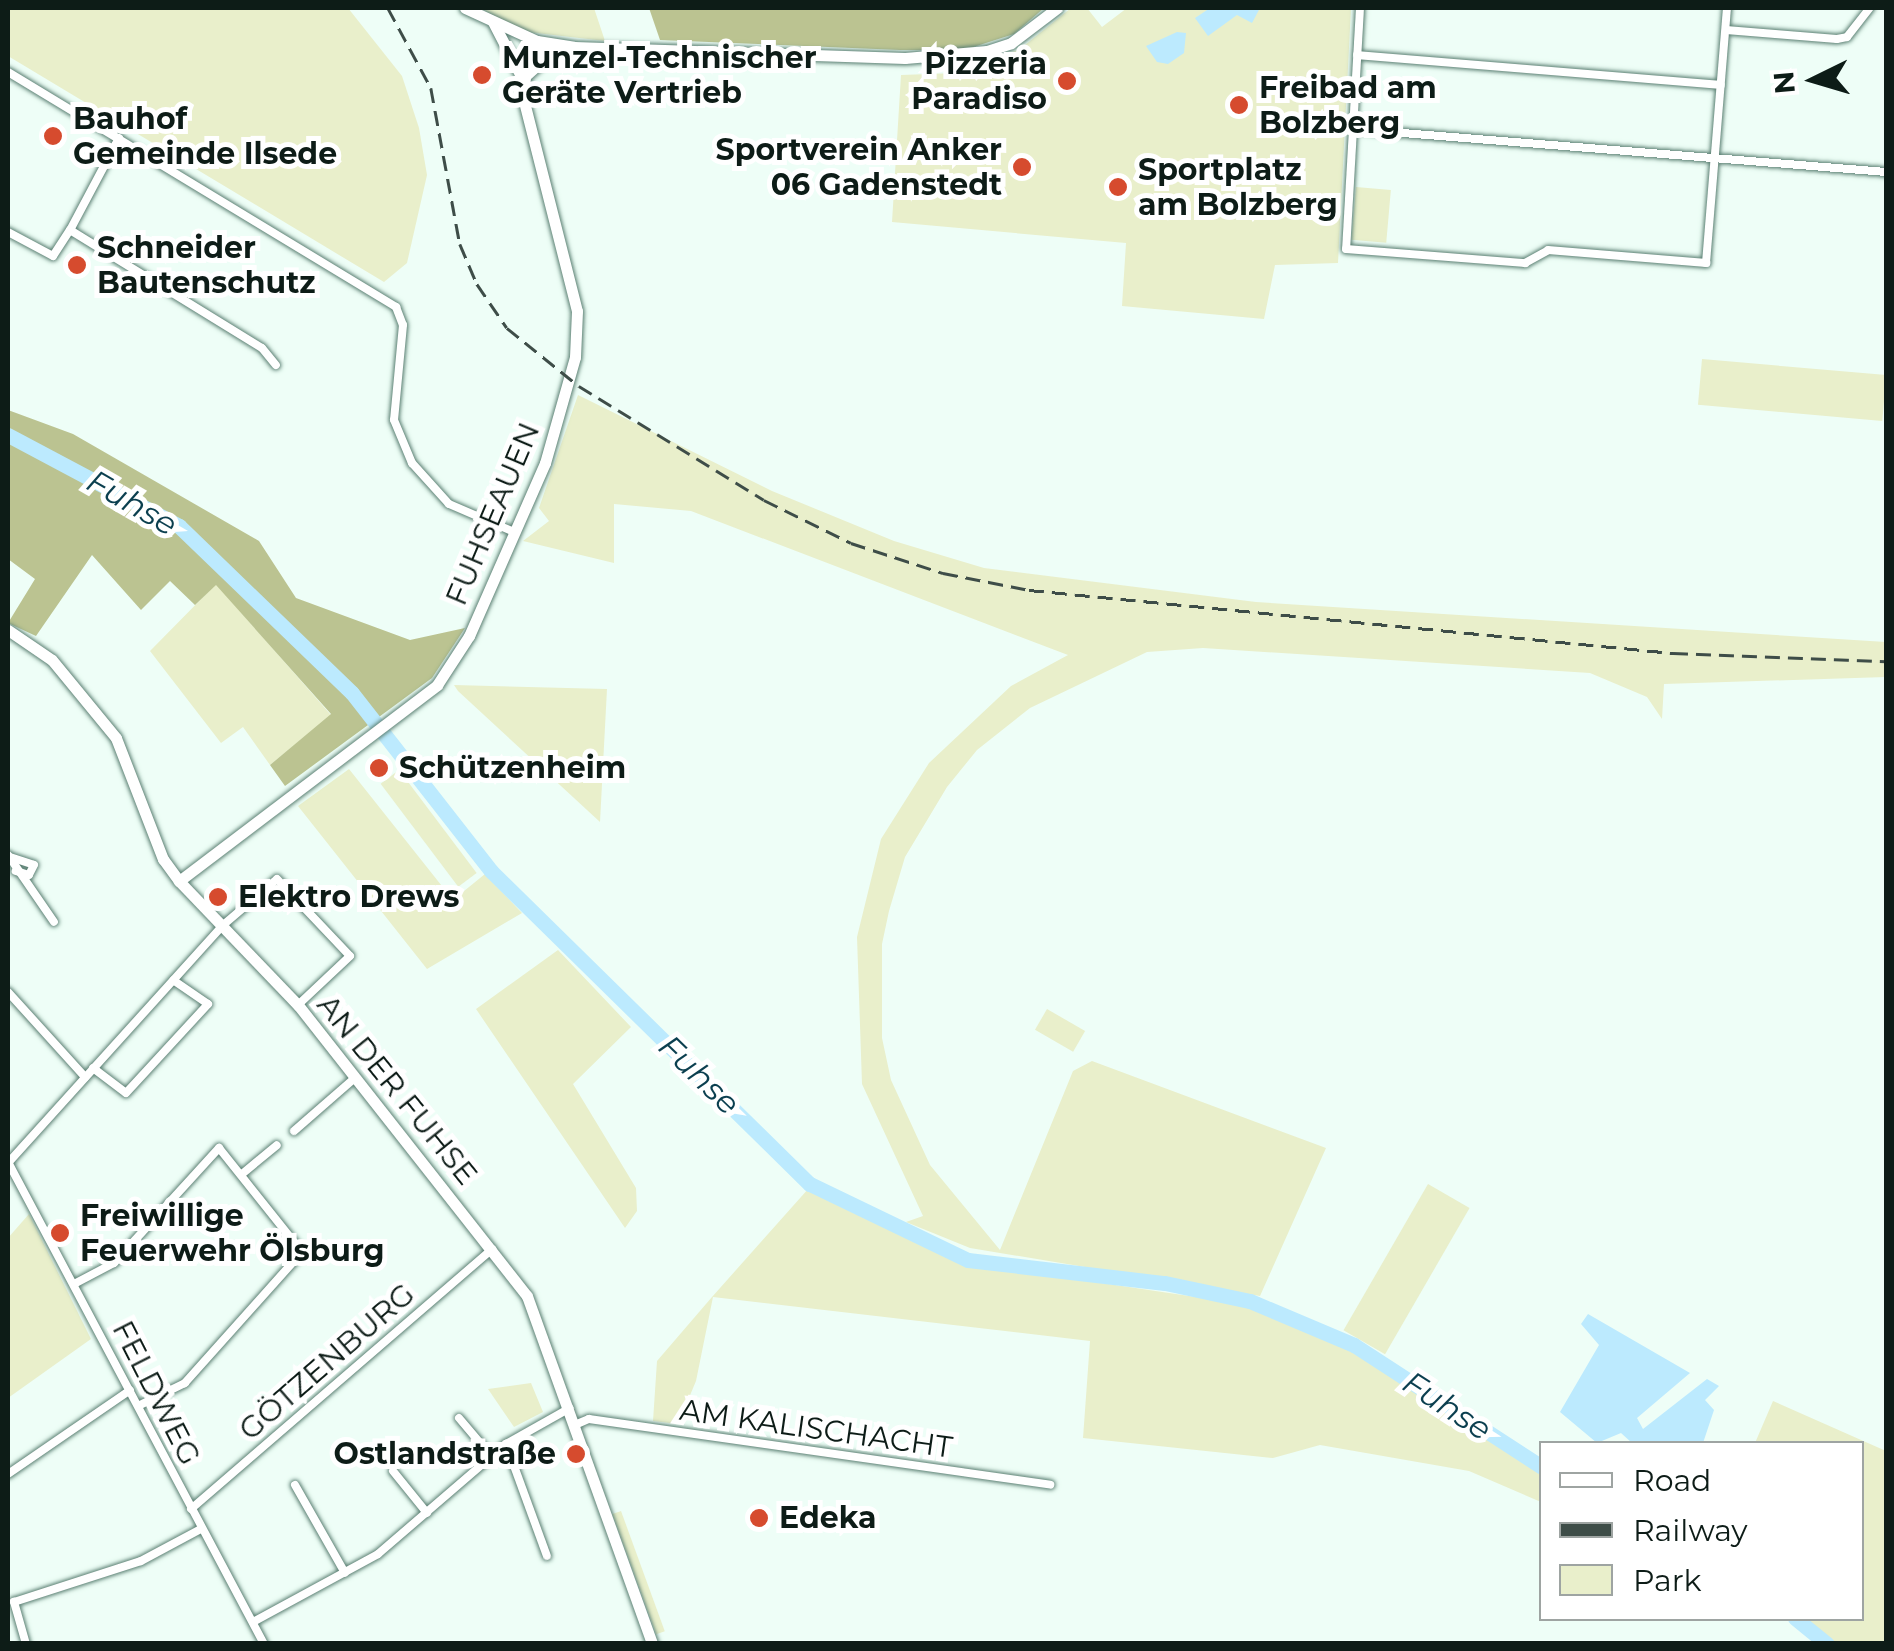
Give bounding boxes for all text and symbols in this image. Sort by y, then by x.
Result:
north arrow [1764,30,1864,130]
place label: Munzel-Technischer Geräte Vertrieb [502,40,817,110]
place label: Pizzeria Paradiso [911,46,1047,116]
marker: Munzel-Technischer Geräte Vertrieb [471,64,493,86]
marker: Pizzeria Paradiso [1056,70,1078,92]
place label: Freibad am Bolzberg [1259,70,1437,140]
text: N [1766,70,1802,95]
marker: Freibad am Bolzberg [1228,94,1250,116]
place label: Bauhof Gemeinde Ilsede [73,101,337,172]
marker: Bauhof Gemeinde Ilsede [42,125,64,147]
place label: Sportverein Anker 06 Gadenstedt [716,132,1002,202]
place label: Sportplatz am Bolzberg [1138,152,1338,222]
marker: Sportverein Anker 06 Gadenstedt [1011,156,1033,178]
marker: Sportplatz am Bolzberg [1107,176,1129,198]
place label: Schneider Bautenschutz [97,230,316,300]
marker: Schneider Bautenschutz [66,254,88,276]
street label: FUHSEAUEN [438,417,548,611]
water label: Fuhse [80,462,184,544]
place label: Schützenheim [399,750,626,786]
marker: Schützenheim [368,757,390,779]
place label: Elektro Drews [238,879,459,915]
marker: Elektro Drews [207,886,229,908]
street label: AN DER FUHSE [309,988,485,1192]
water label: Fuhse [650,1027,748,1123]
place label: Freiwillige Feuerwehr Ölsburg [80,1198,385,1268]
marker: Freiwillige Feuerwehr Ölsburg [49,1222,71,1244]
street label: GÖTZENBURG [232,1276,422,1448]
street label: FELDWEG [104,1315,208,1471]
water label: Fuhse [1396,1363,1498,1449]
street label: AM KALISCHACHT [677,1392,955,1466]
place label: Ostlandstraße [334,1436,556,1472]
legend [1539,1441,1864,1621]
marker: Ostlandstraße [565,1443,587,1465]
text: Road [1633,1462,1711,1499]
place label: Edeka [779,1500,877,1536]
marker: Edeka [748,1507,770,1529]
text: Railway [1633,1512,1748,1549]
text: Park [1633,1562,1702,1599]

